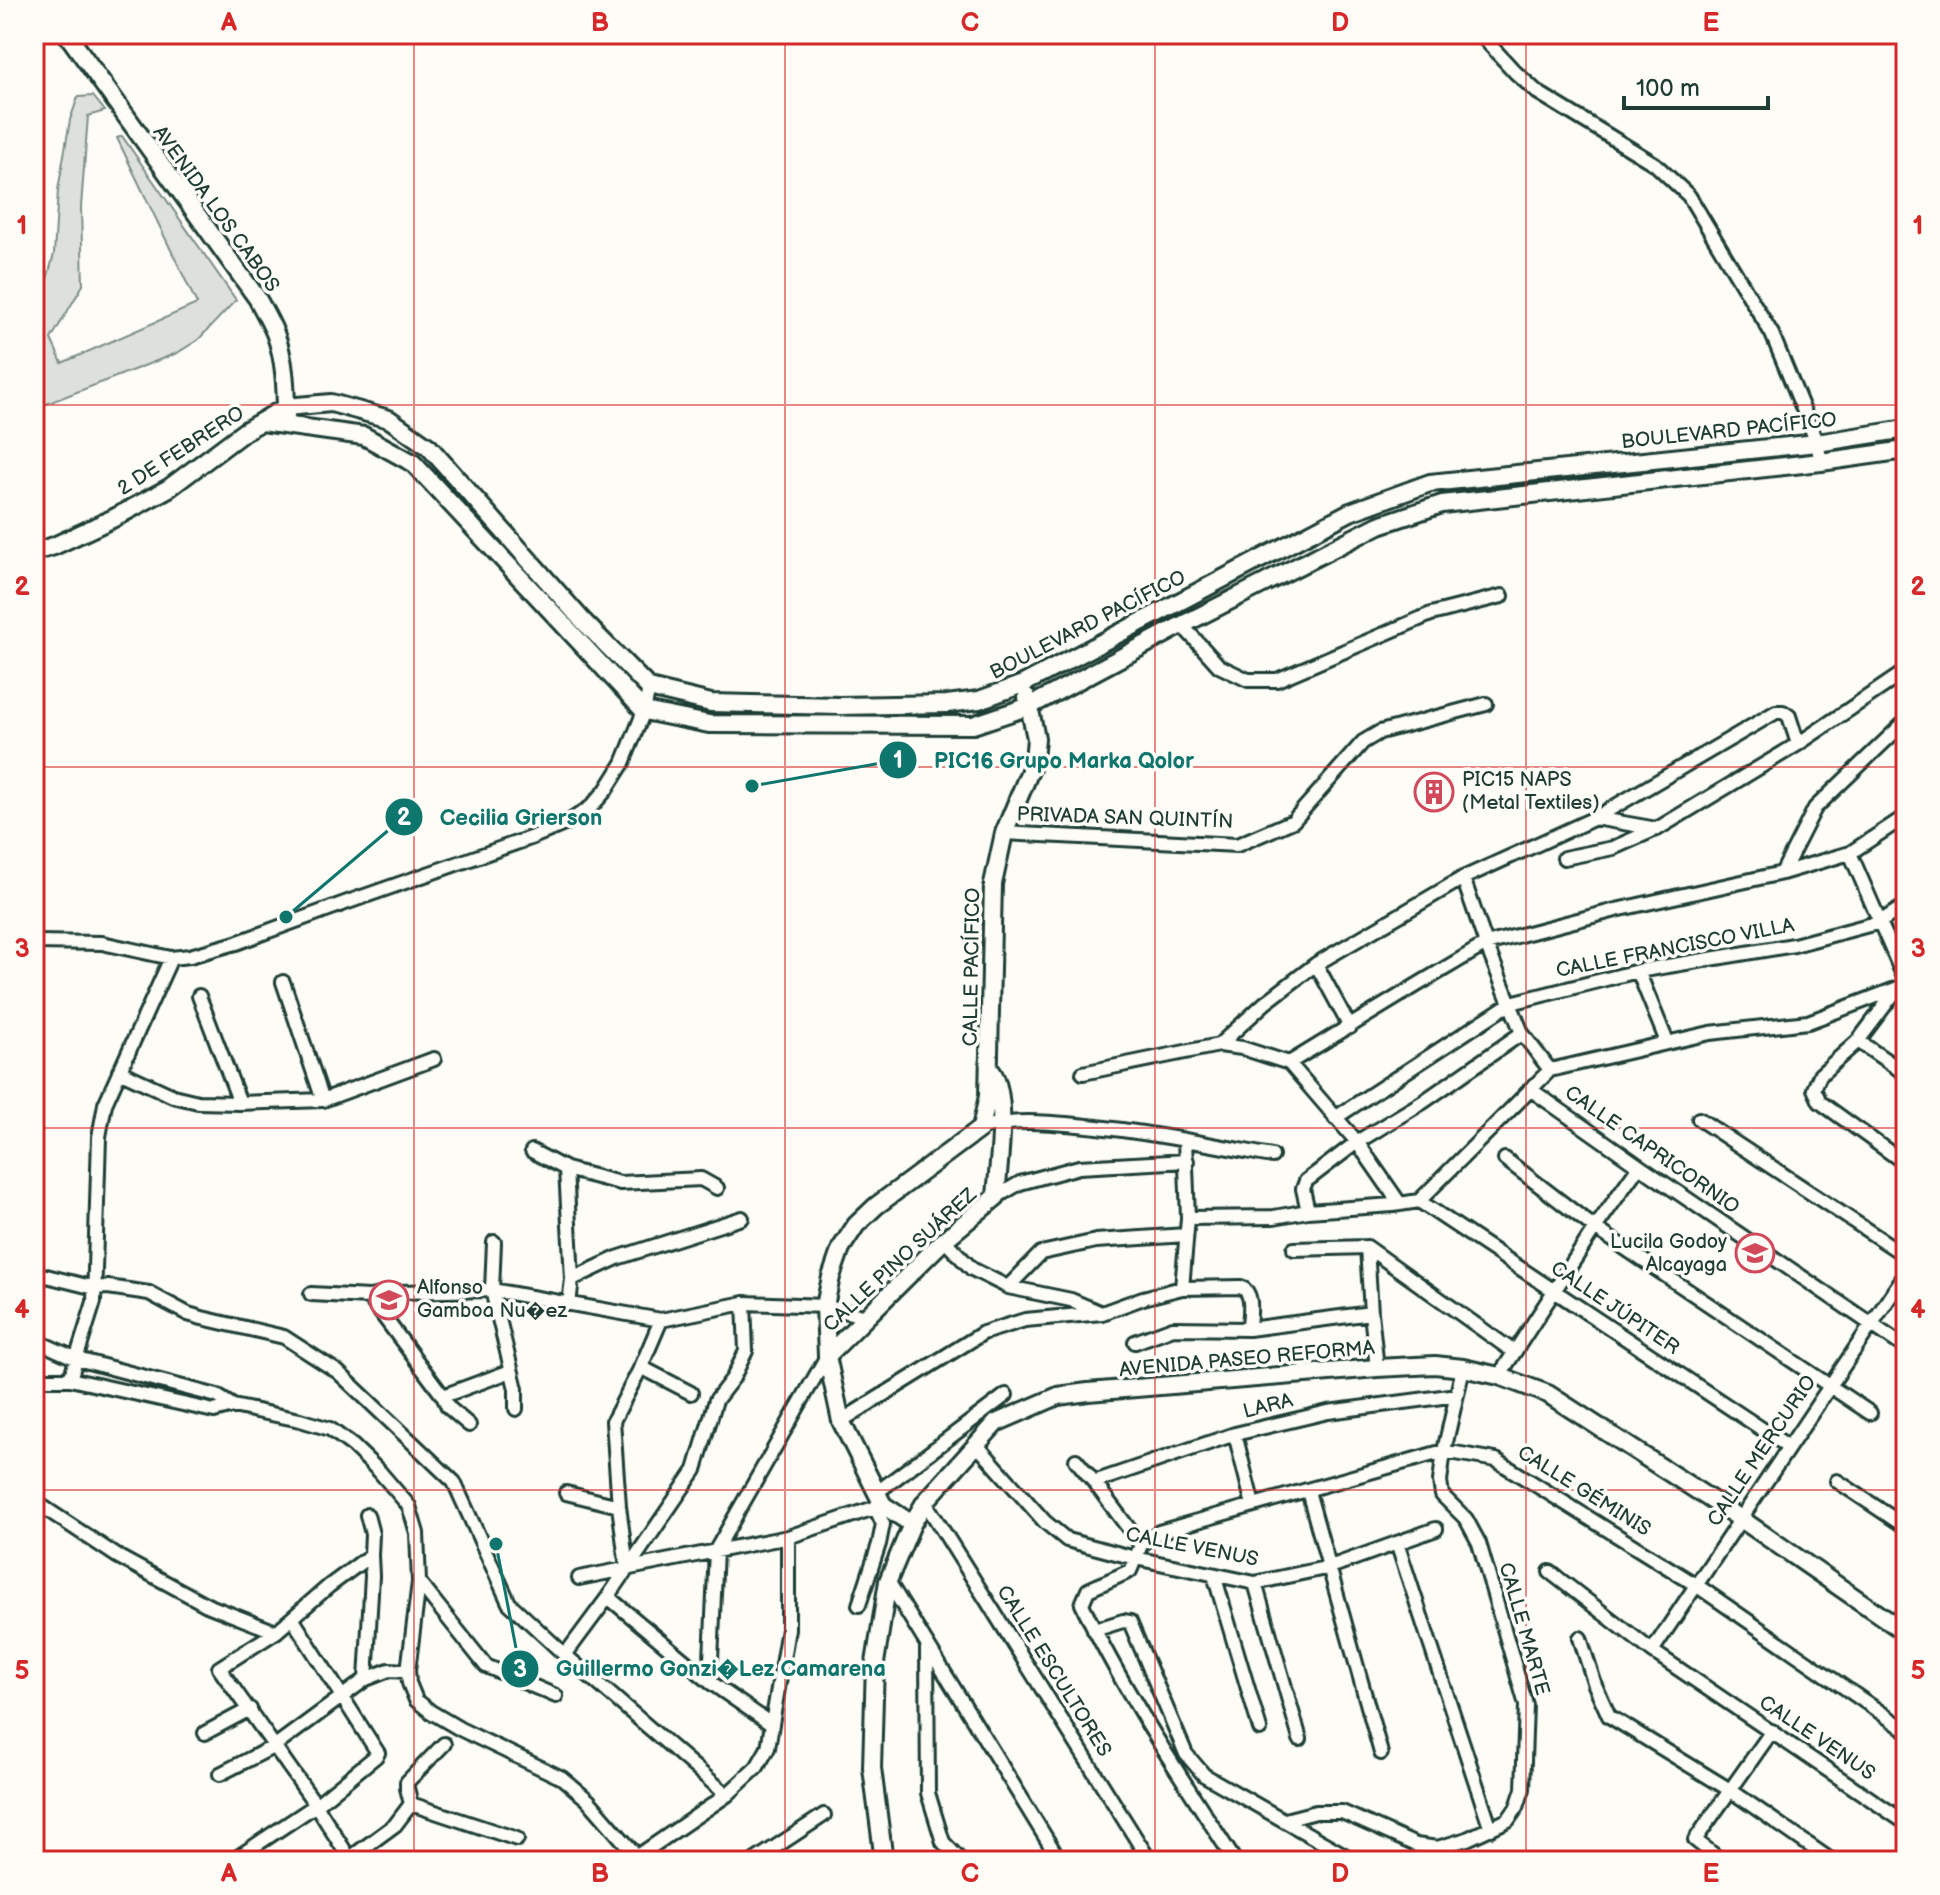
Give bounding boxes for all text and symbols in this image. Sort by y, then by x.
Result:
text: A [220,8,237,39]
text: B [591,8,609,39]
text: C [961,8,979,39]
text: D [1331,8,1349,39]
text: E [1703,8,1720,39]
scale bar [1624,60,1768,110]
text: 100 m [1636,74,1700,103]
street label: AVENIDA LOS CABOS [148,121,284,297]
text: 1 [17,211,27,242]
text: 1 [1913,211,1923,242]
street label: 2 DE FEBRERO [113,401,249,501]
street label: BOULEVARD PACÍFICO [1620,407,1838,454]
street label: BOULEVARD PACÍFICO [986,564,1190,685]
text: 2 [14,572,30,603]
text: 2 [1910,572,1926,603]
callout: PIC16 Grupo Marka Qolor [878,737,1210,783]
text: 1 [893,746,903,775]
text: PIC16 Grupo Marka Qolor [934,748,1194,775]
place label: PIC15 NAPS (Metal Textiles) [1462,768,1600,815]
building icon: PIC15 NAPS (Metal Textiles) [1413,771,1455,813]
callout: Cecilia Grierson [384,794,618,840]
street label: PRIVADA SAN QUINTÍN [1016,801,1234,834]
text: 2 [397,803,412,832]
text: Cecilia Grierson [440,805,602,832]
street label: CALLE PACÍFICO [958,887,985,1047]
street label: CALLE FRANCISCO VILLA [1554,913,1797,983]
text: 3 [14,934,30,965]
text: 3 [1910,934,1926,965]
street label: CALLE CAPRICORNIO [1560,1081,1744,1219]
street label: CALLE PINO SUÁREZ [818,1182,982,1337]
place label: Lucila Godoy Alcayaga [1610,1230,1727,1277]
school or university icon: Lucila Godoy Alcayaga [1734,1232,1776,1274]
street label: CALLE JÚPITER [1546,1255,1684,1360]
place label: Alfonso Gamboa Nu�ez [417,1276,567,1323]
school or university icon: Alfonso Gamboa Nu�ez [368,1279,410,1321]
text: 4 [14,1295,30,1326]
text: 4 [1910,1295,1926,1326]
street label: AVENIDA PASEO REFORMA [1118,1336,1376,1382]
street label: CALLE MERCURIO [1703,1371,1821,1531]
street label: LARA [1241,1388,1296,1424]
street label: CALLE GÉMINIS [1513,1440,1656,1542]
street label: CALLE VENUS [1124,1522,1260,1572]
street label: CALLE MARTE [1494,1560,1554,1698]
street label: CALLE ESCULTORES [992,1581,1116,1761]
callout: Guillermo Gonzi�Lez Camarena [500,1646,901,1692]
text: 3 [513,1655,527,1684]
text: 5 [14,1656,30,1687]
text: Guillermo Gonzi�Lez Camarena [556,1656,886,1683]
text: 5 [1910,1656,1926,1687]
street label: CALLE VENUS [1754,1690,1880,1786]
text: A [220,1859,237,1890]
text: B [591,1859,609,1890]
text: C [961,1859,979,1890]
text: D [1331,1859,1349,1890]
text: E [1703,1859,1720,1890]

